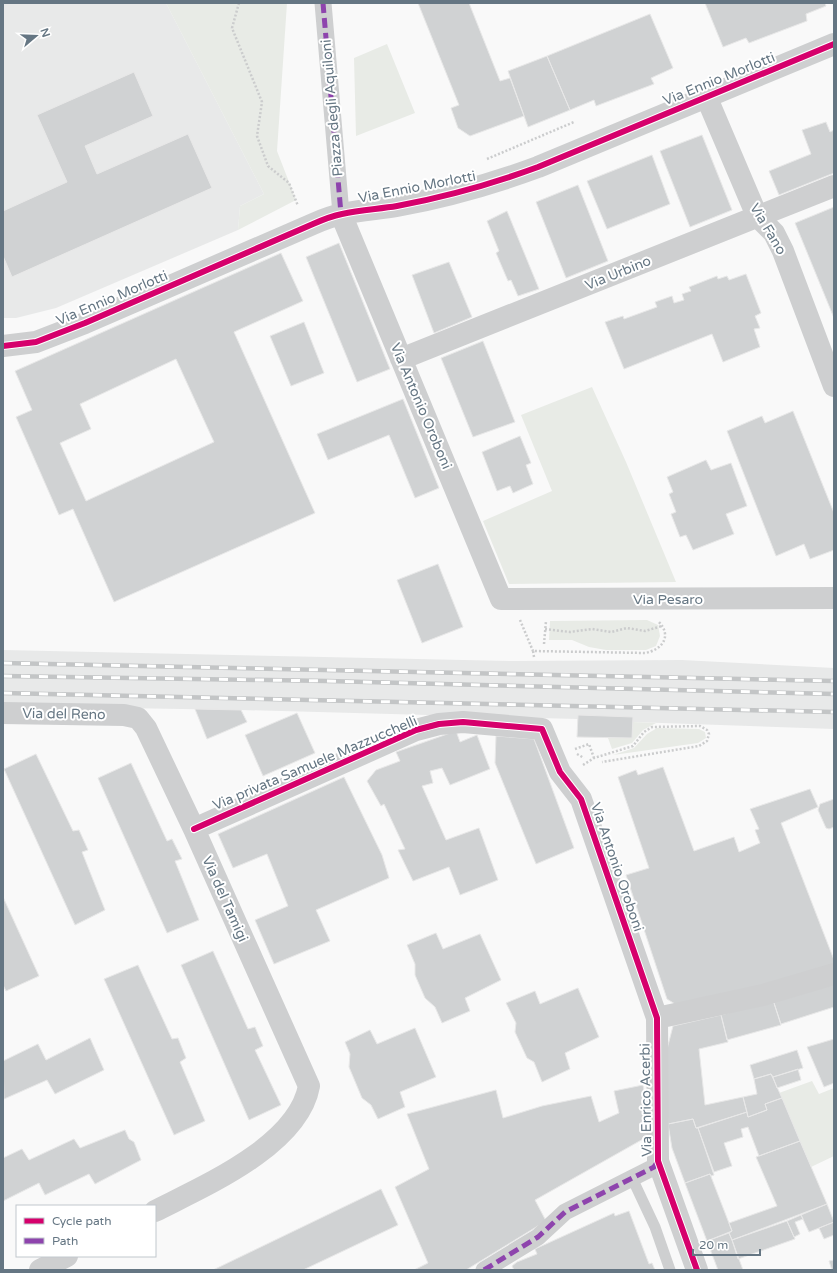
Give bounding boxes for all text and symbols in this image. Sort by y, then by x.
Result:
north arrow [16,16,56,56]
text: N [37,27,53,39]
street label: Piazza degli Aquiloni [318,39,346,177]
street label: Via Ennio Morlotti [660,49,778,109]
street label: Via Ennio Morlotti [357,167,477,207]
street label: Via Fano [746,200,790,258]
street label: Via Urbino [583,252,653,294]
street label: Via Ennio Morlotti [54,267,170,329]
street label: Via Antonio Oroboni [387,340,455,472]
street label: Via Pesaro [633,591,703,608]
street label: Via del Reno [22,705,106,723]
street label: Via privata Samuele Mazzucchelli [210,712,420,814]
street label: Via Antonio Oroboni [587,800,647,934]
street label: Via del Tamigi [198,853,252,945]
street label: Via Enrico Acerbi [637,1043,655,1157]
legend [16,1205,156,1257]
text: Cycle path [52,1214,111,1228]
scale bar [693,1231,760,1257]
text: Path [52,1234,78,1248]
text: 20 m [699,1238,728,1252]

